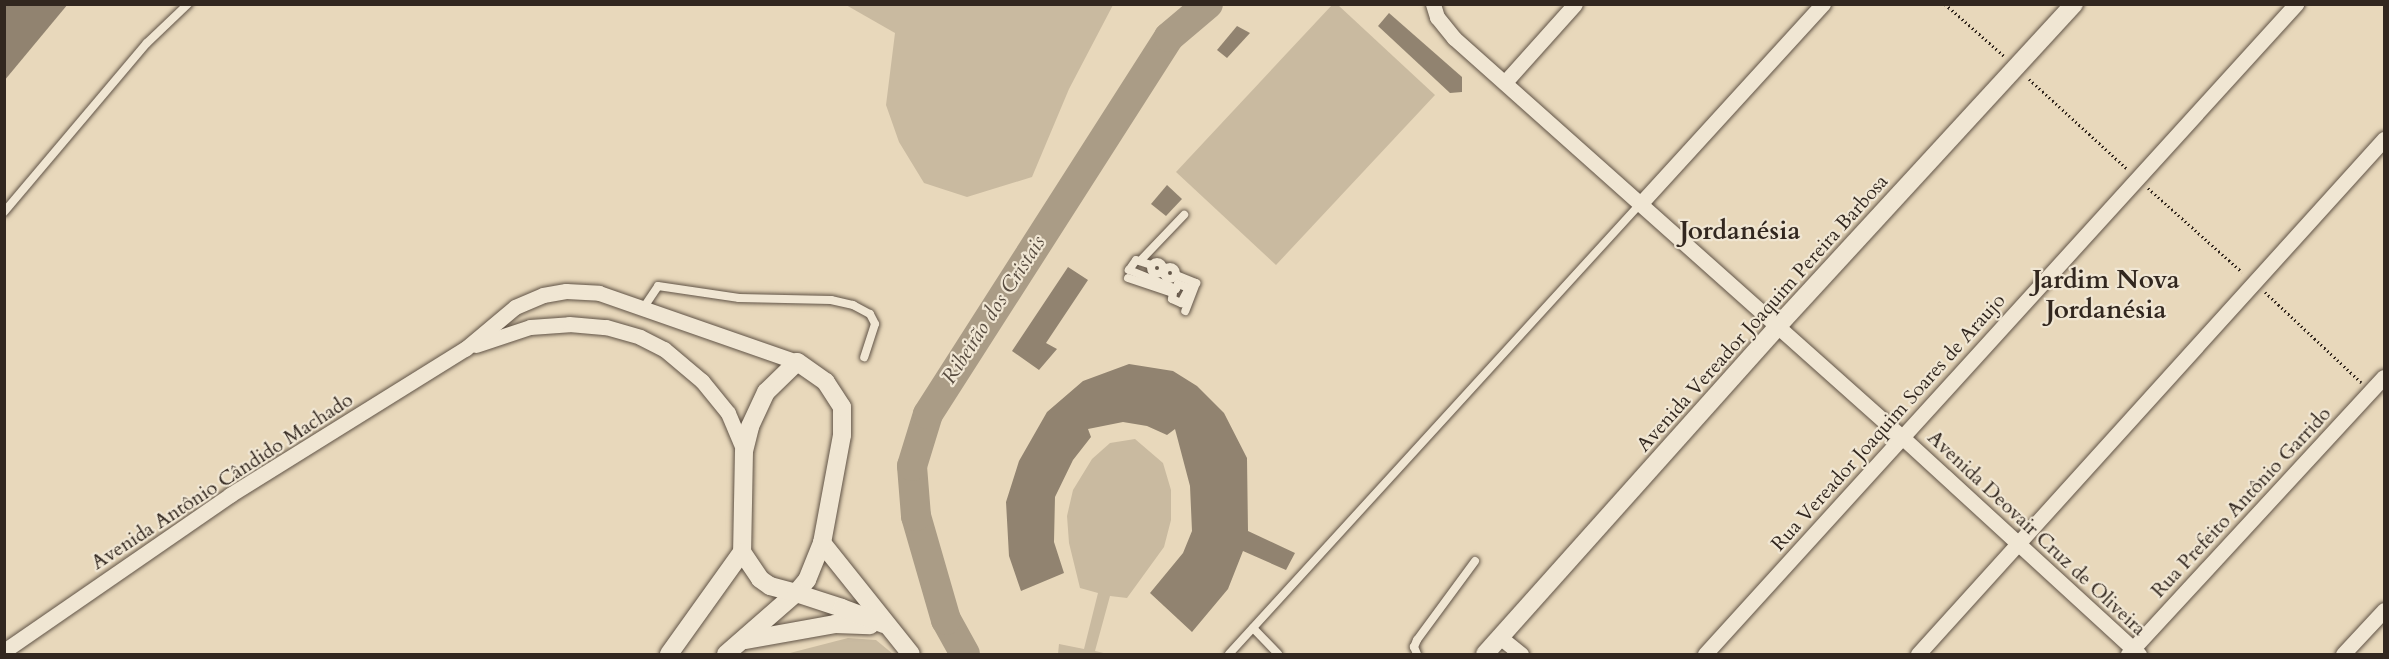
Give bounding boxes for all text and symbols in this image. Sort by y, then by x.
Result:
street label: Avenida Vereador Joaquim Pereira Barbosa [1631,170,1893,456]
district label: Jordanésia [1680,215,1800,247]
water label: Ribeirão dos Cristais [937,231,1051,389]
district label: Jardim Nova Jordanésia [2032,264,2180,326]
street label: Rua Vereador Joaquim Soares de Araujo [1766,288,2010,556]
street label: Avenida Antônio Cândido Machado [87,387,357,575]
street label: Rua Prefeito Antônio Garrido [2146,402,2336,602]
street label: Avenida Deovair Cruz de Oliveira [1923,425,2151,641]

